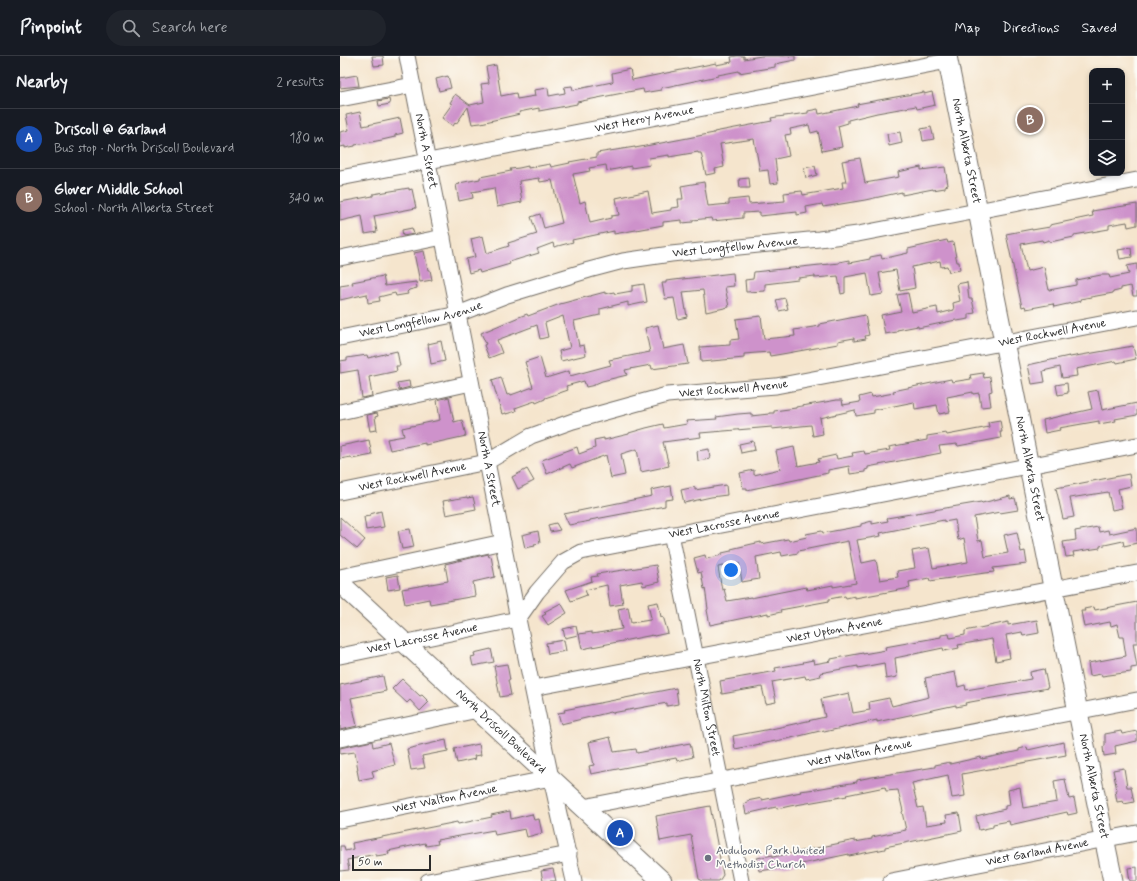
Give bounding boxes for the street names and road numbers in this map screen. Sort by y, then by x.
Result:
street label: North Alberta Street [948,97,984,206]
street label: West Heroy Avenue [593,102,696,137]
street label: North A Street [411,112,441,190]
street label: West Longfellow Avenue [672,233,799,262]
street label: West Longfellow Avenue [358,297,485,342]
street label: West Rockwell Avenue [997,315,1108,351]
street label: West Rockwell Avenue [678,376,790,402]
street label: North Alberta Street [1011,415,1048,523]
street label: North A Street [473,430,504,508]
street label: West Rockwell Avenue [357,458,468,496]
street label: West Lacrosse Avenue [667,506,781,543]
street label: West Upton Avenue [785,614,884,648]
street label: West Lacrosse Avenue [366,620,479,658]
street label: North Milton Street [688,657,724,758]
street label: North Driscoll Boulevard [452,686,549,778]
street label: North Alberta Street [1075,732,1112,841]
street label: West Walton Avenue [806,736,914,771]
street label: West Walton Avenue [391,781,499,817]
street label: West Garland Avenue [984,835,1090,870]

